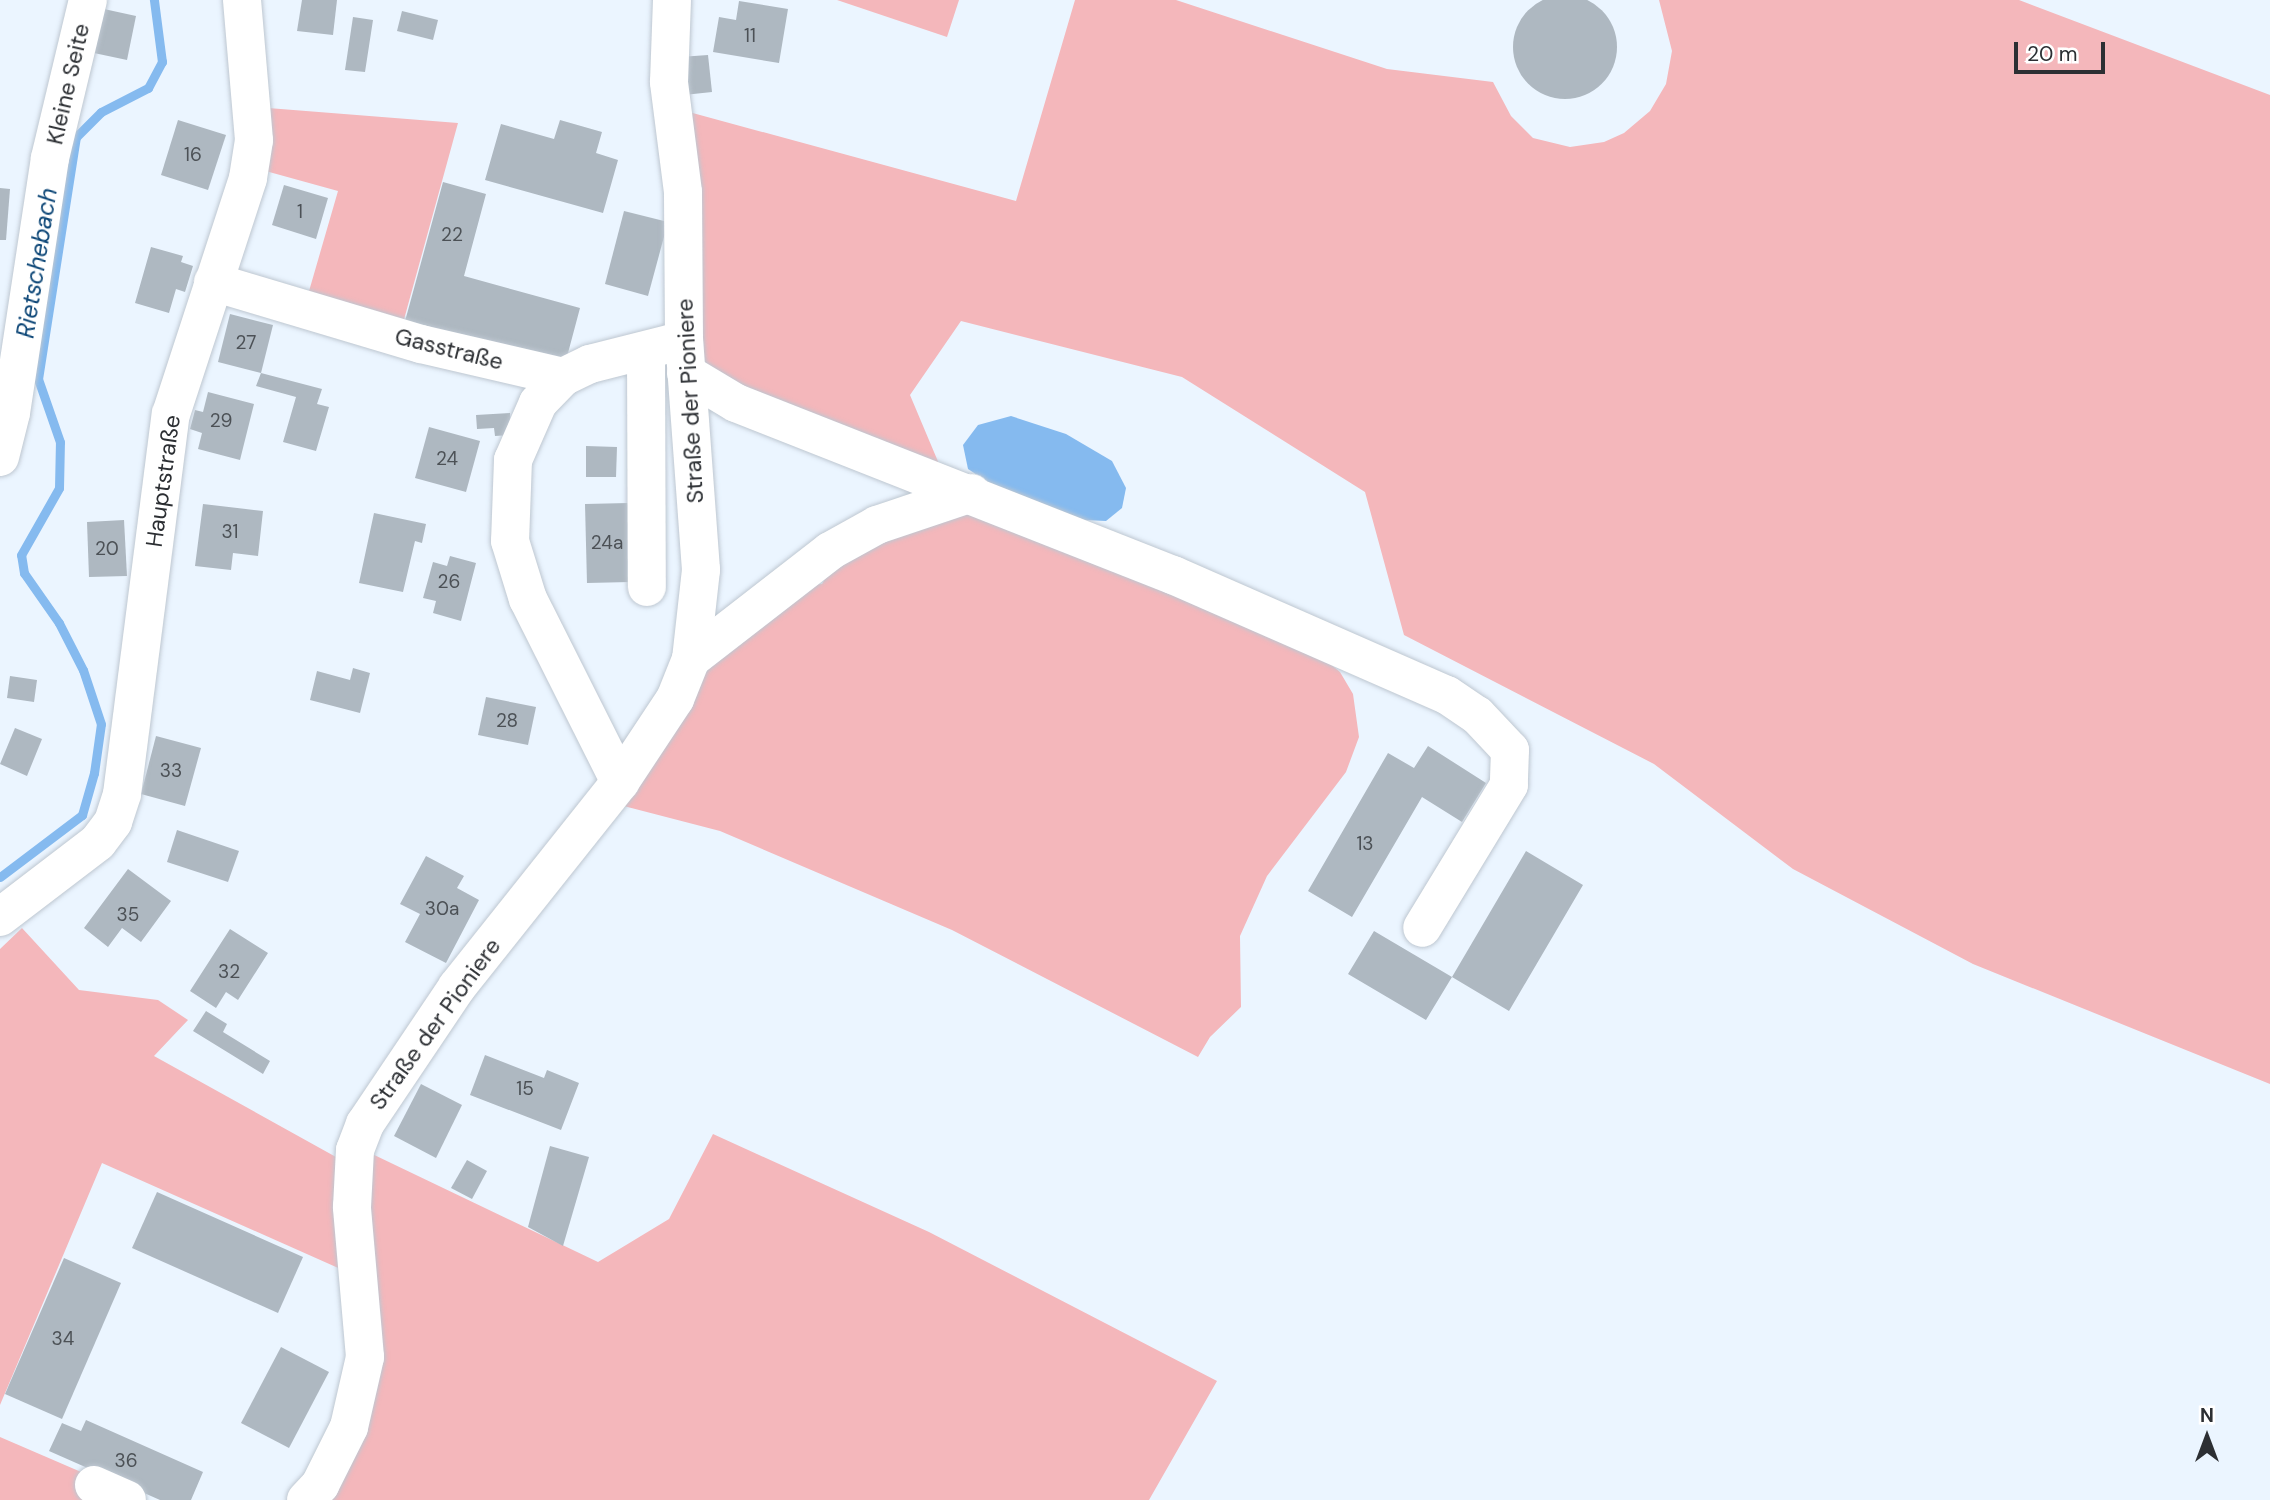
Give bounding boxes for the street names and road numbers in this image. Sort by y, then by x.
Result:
street label: Kleine Seite [41,21,95,147]
street label: Straße der Pioniere [671,298,709,504]
street label: Gasstraße [392,322,506,376]
street label: Hauptstraße [140,413,186,549]
street label: Straße der Pioniere [364,933,506,1115]

